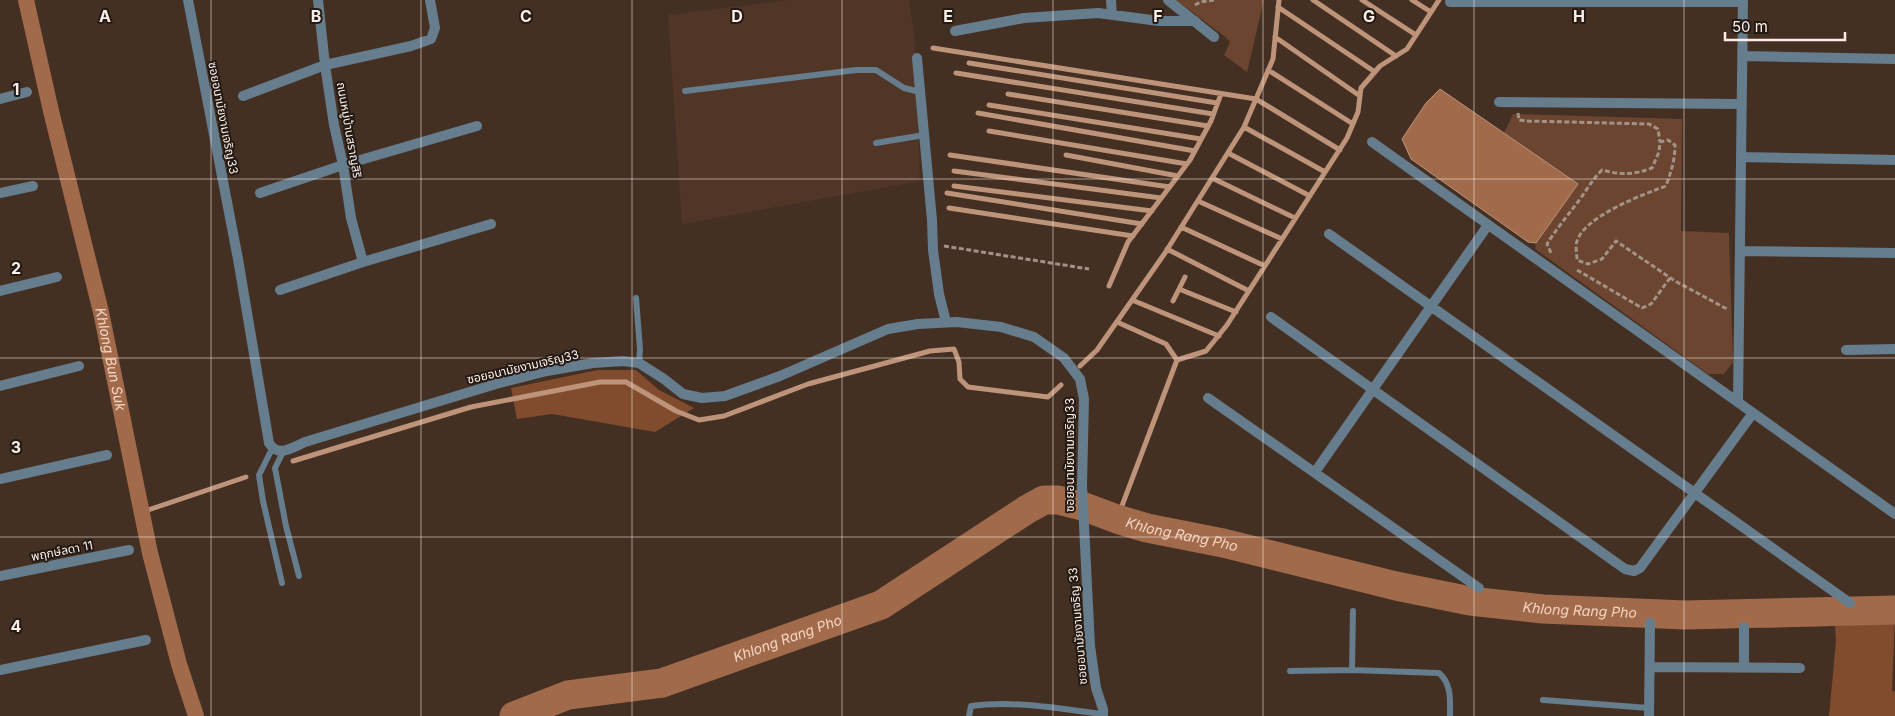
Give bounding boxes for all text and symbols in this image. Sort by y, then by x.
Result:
text: A [99,6,111,26]
text: B [311,6,321,26]
text: C [520,6,532,26]
text: D [731,6,743,26]
text: E [943,6,953,26]
text: F [1153,6,1163,26]
text: G [1363,6,1375,26]
text: H [1573,6,1585,26]
scale bar [1725,10,1845,42]
text: 50 m [1732,17,1768,36]
street label: ซอยอนามัยงามเจริญ33 [205,60,242,175]
text: 1 [13,79,19,99]
street label: ถนนหมู่บ้านสราญสิริ [334,81,365,179]
text: 2 [11,258,21,278]
water label: Khlong Bun Suk [92,306,130,412]
street label: ซอยอนามัยงามเจริญ33 [466,346,580,387]
street label: ซอยอนามัยงามเจริญ33 [1062,398,1077,512]
text: 3 [11,437,21,457]
water label: Khlong Rang Pho [1124,513,1240,554]
street label: พฤกษ์ลดา 11 [30,537,94,564]
street label: ซอยอนามัยงามเจริญ 33 [1065,567,1090,685]
water label: Khlong Rang Pho [1522,598,1637,621]
water label: Khlong Rang Pho [731,611,844,665]
text: 4 [11,616,22,636]

